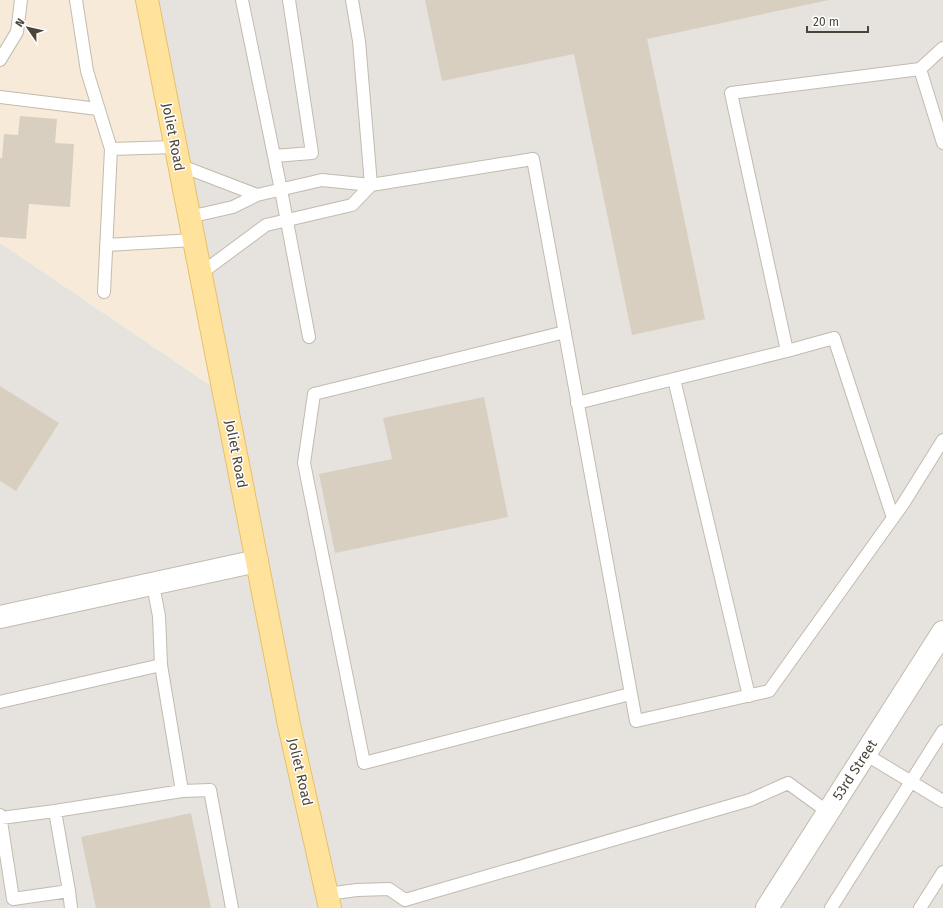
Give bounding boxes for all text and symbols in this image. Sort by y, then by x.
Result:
north arrow [8,8,48,48]
scale bar [807,8,868,34]
text: 20 m [813,15,839,29]
text: N [13,16,28,29]
street label: Joliet Road [158,101,188,173]
street label: Joliet Road [221,418,251,490]
street label: Joliet Road [284,736,316,808]
street label: 53rd Street [829,736,881,804]

